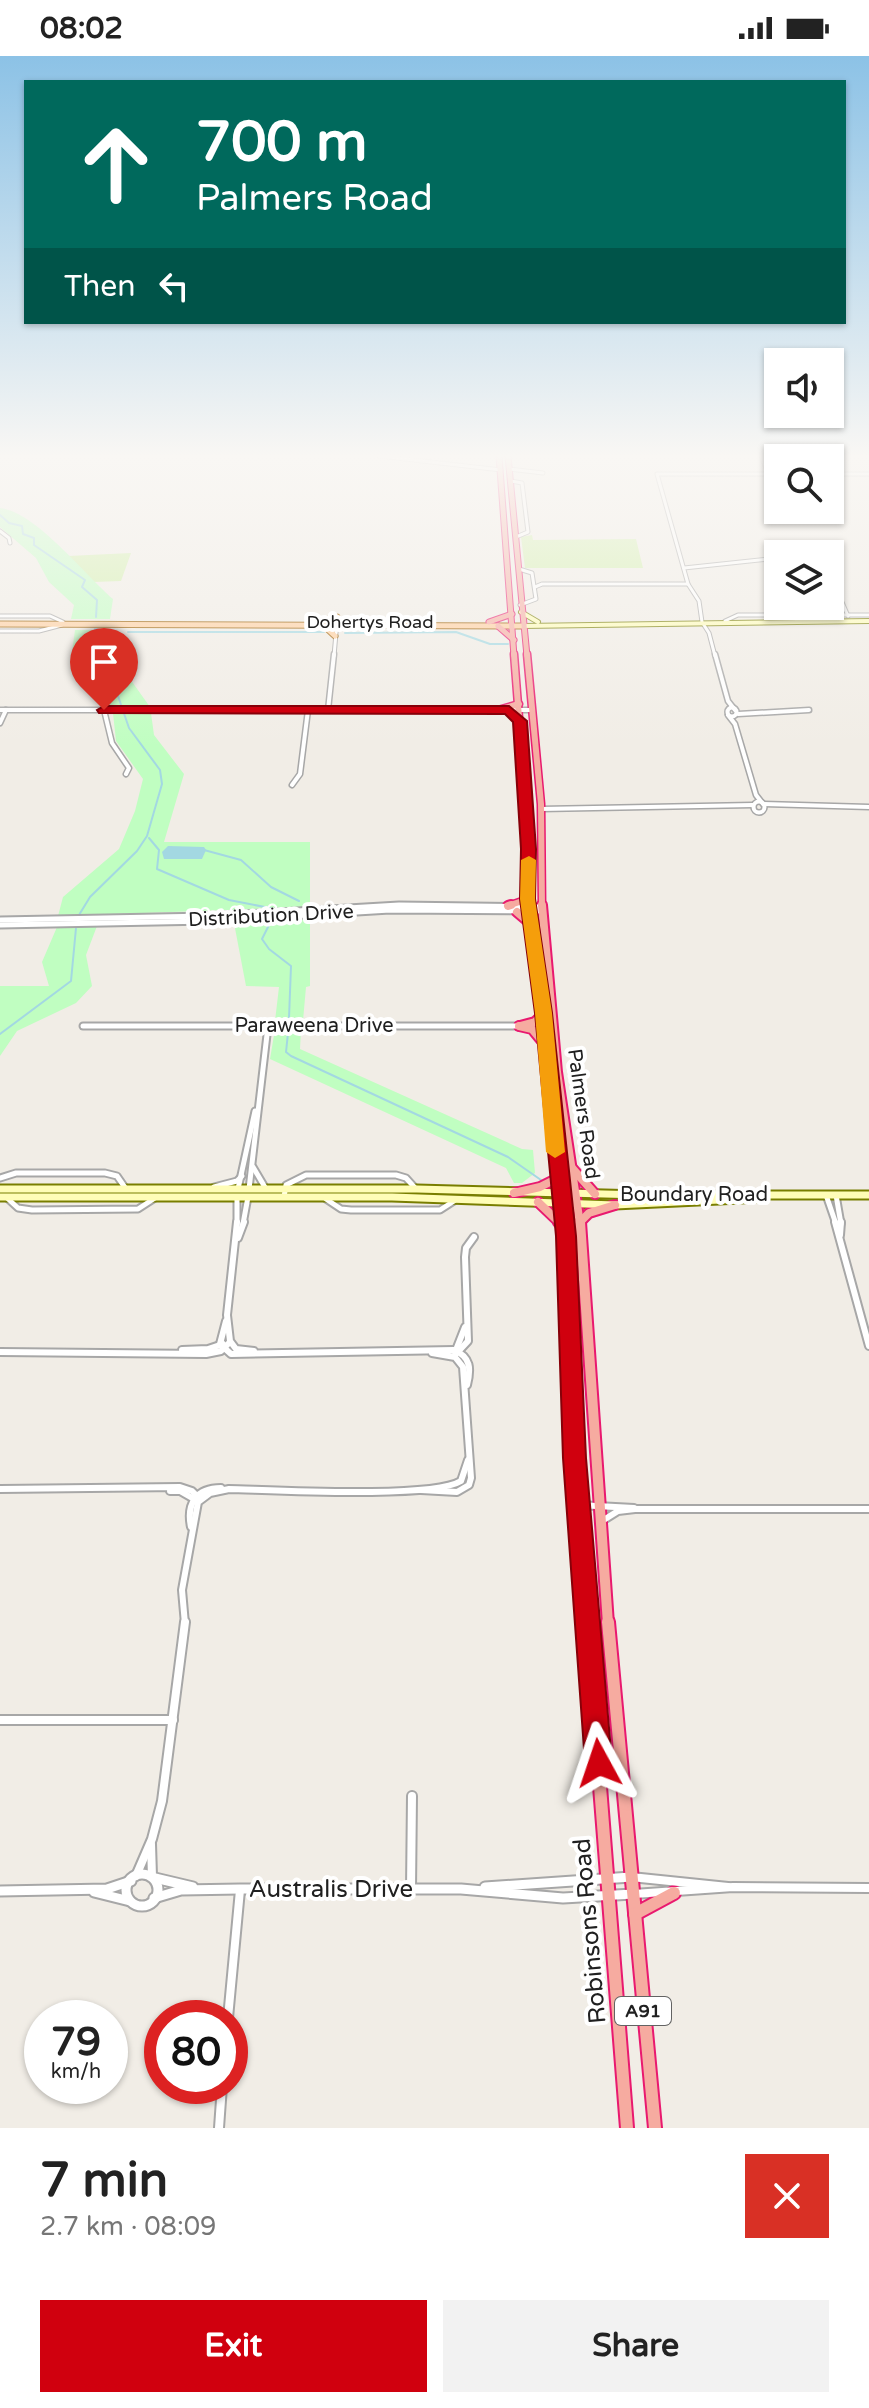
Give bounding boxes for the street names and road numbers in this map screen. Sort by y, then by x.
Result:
street label: Dohertys Road [306,611,434,633]
street label: Distribution Drive [188,900,354,932]
street label: Paraweena Drive [234,1014,394,1038]
street label: Palmers Road [562,1047,604,1181]
street label: Boundary Road [620,1183,768,1207]
street label: Robinsons Road [567,1837,613,2025]
street label: Australis Drive [249,1875,413,1904]
road number: A91 [615,1997,671,2025]

